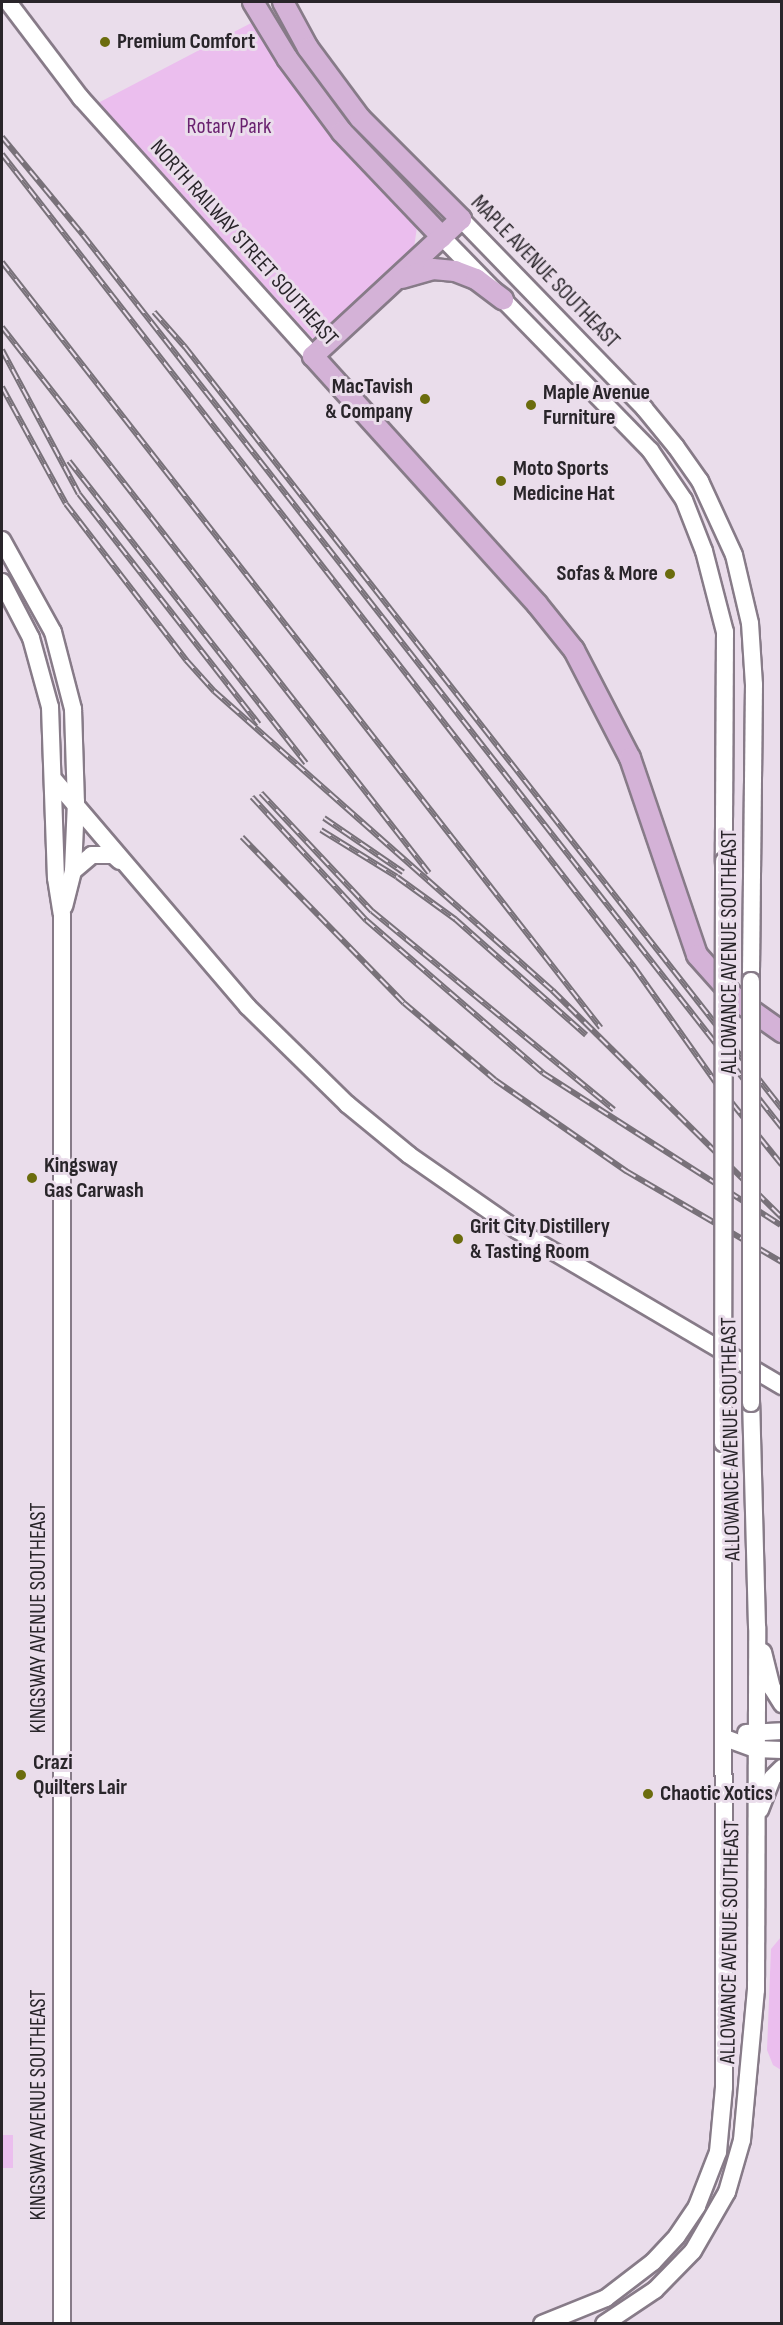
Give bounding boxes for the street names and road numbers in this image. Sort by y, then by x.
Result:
street label: NORTH RAILWAY STREET SOUTHEAST [144,134,344,352]
street label: MAPLE AVENUE SOUTHEAST [465,190,625,354]
street label: ALLOWANCE AVENUE SOUTHEAST [717,830,743,1074]
street label: ALLOWANCE AVENUE SOUTHEAST [716,1317,746,1561]
street label: KINGSWAY AVENUE SOUTHEAST [26,1503,52,1733]
street label: ALLOWANCE AVENUE SOUTHEAST [715,1820,745,2064]
street label: KINGSWAY AVENUE SOUTHEAST [26,1990,52,2220]

